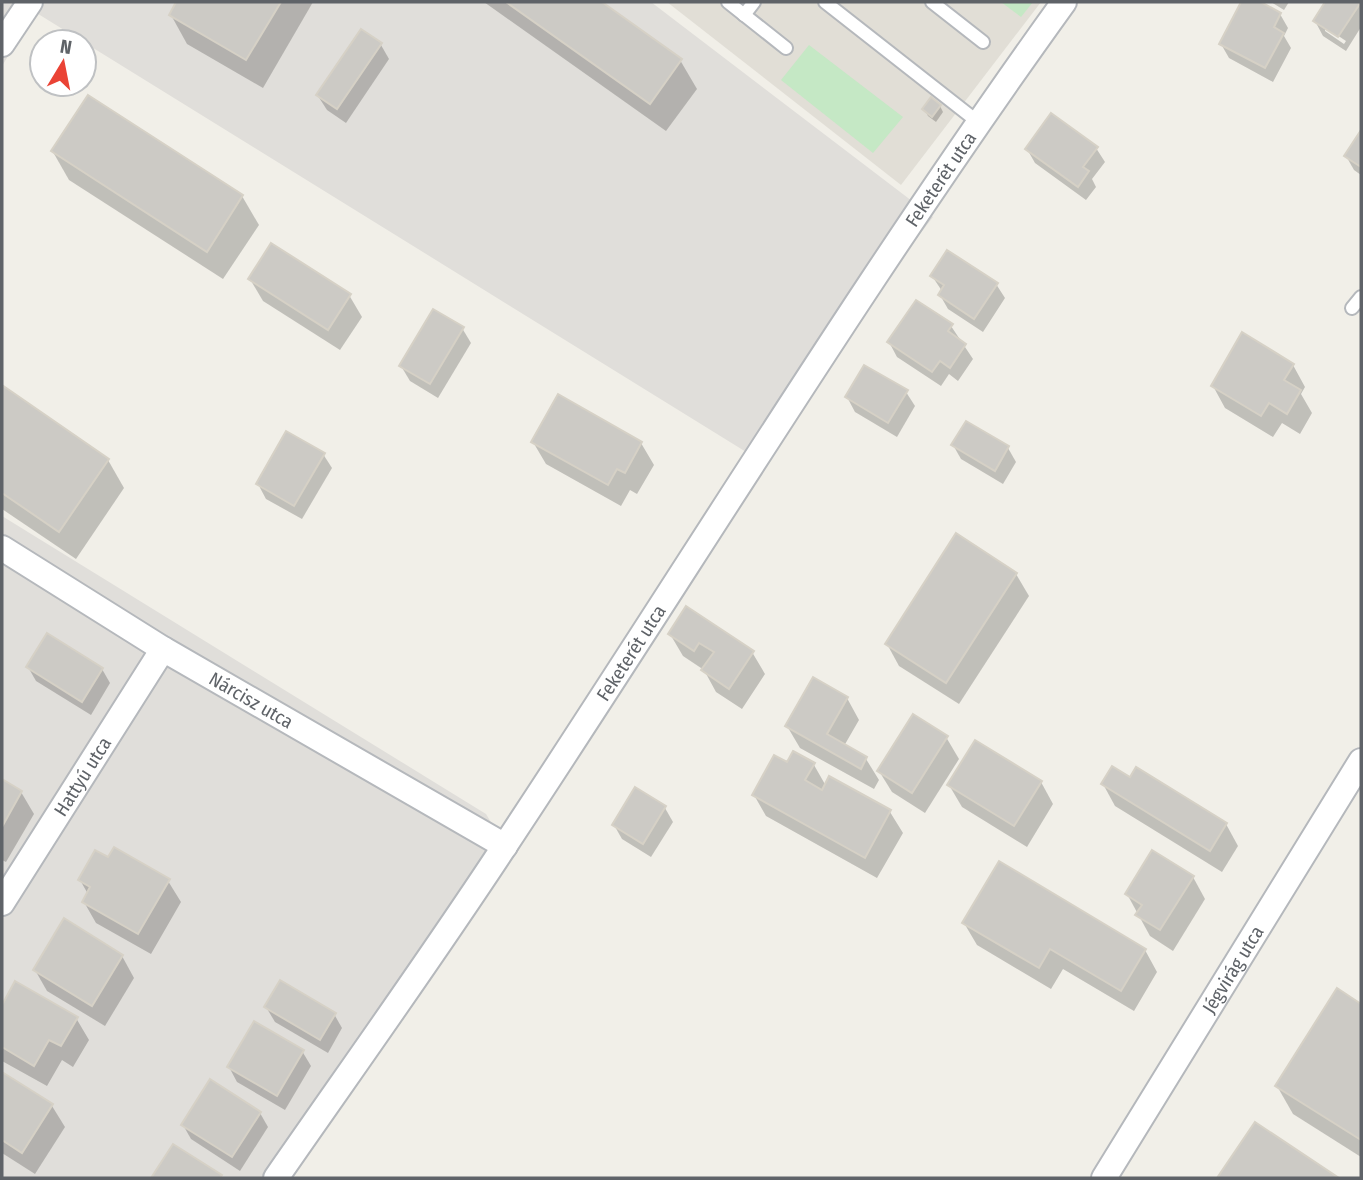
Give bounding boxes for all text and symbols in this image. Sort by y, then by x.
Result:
north arrow [28,28,98,98]
text: N [58,34,73,59]
street label: Feketerét utca [901,127,981,231]
street label: Feketerét utca [592,601,671,705]
street label: Nárcisz utca [205,667,297,734]
street label: Hattyú utca [49,733,116,820]
street label: Jégvirág utca [1197,922,1269,1018]

